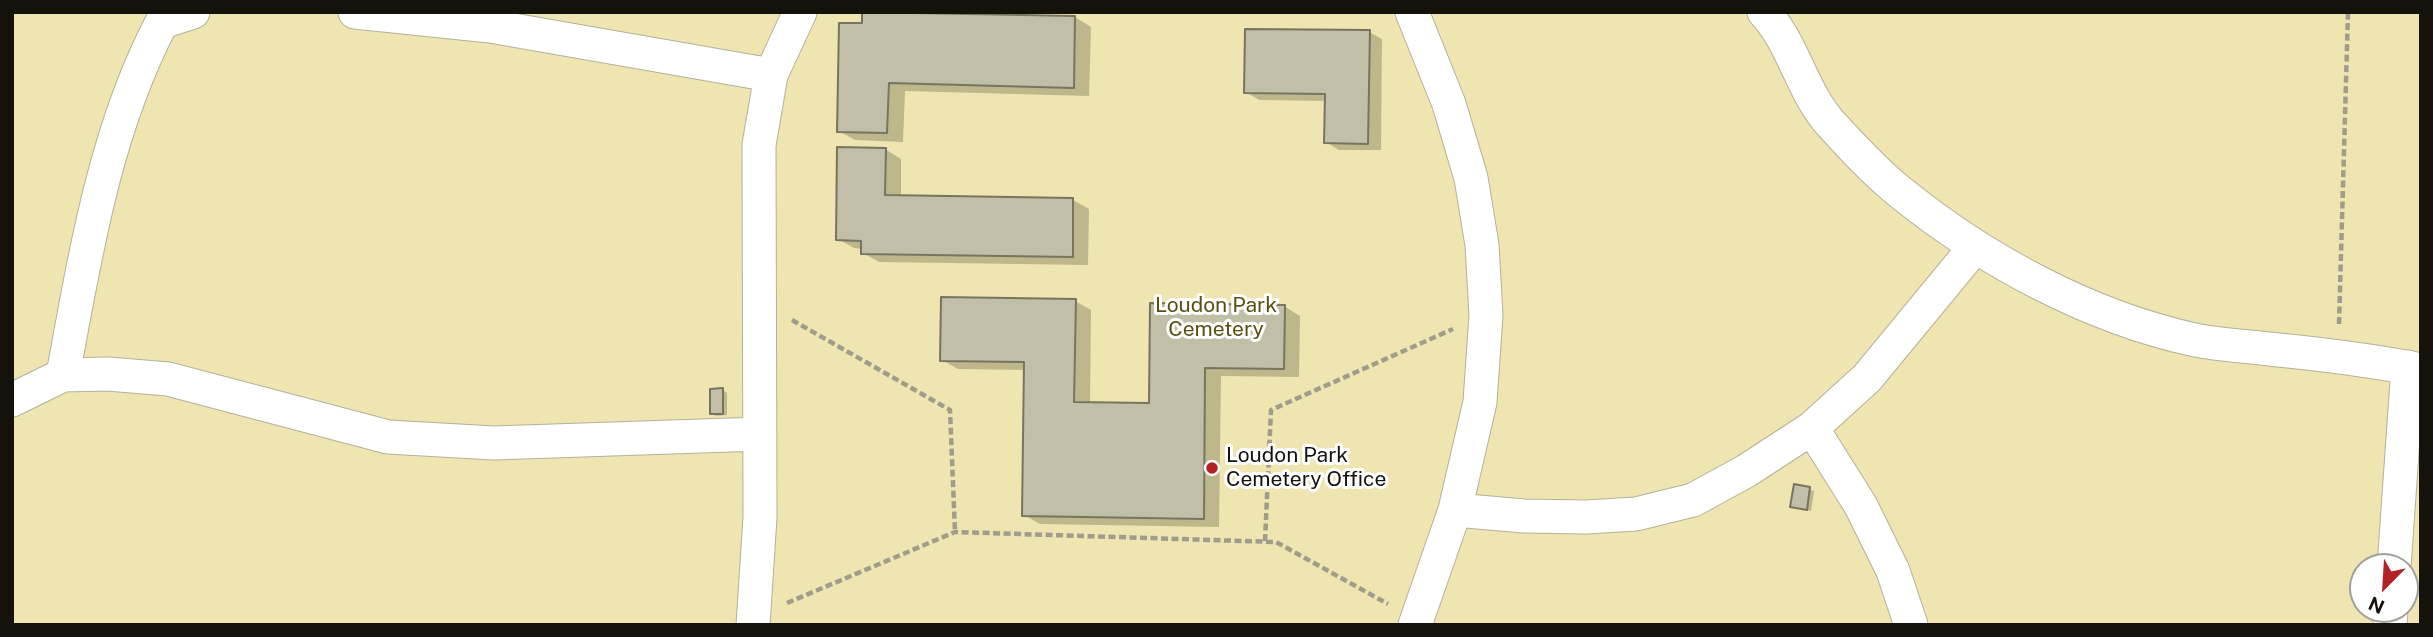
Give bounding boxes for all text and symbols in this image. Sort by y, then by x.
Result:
park label: Loudon Park Cemetery [1155,293,1277,343]
place label: Loudon Park Cemetery Office [1226,443,1386,493]
marker: Loudon Park Cemetery Office [1204,460,1220,476]
north arrow [2349,553,2419,623]
text: N [2365,592,2388,618]

